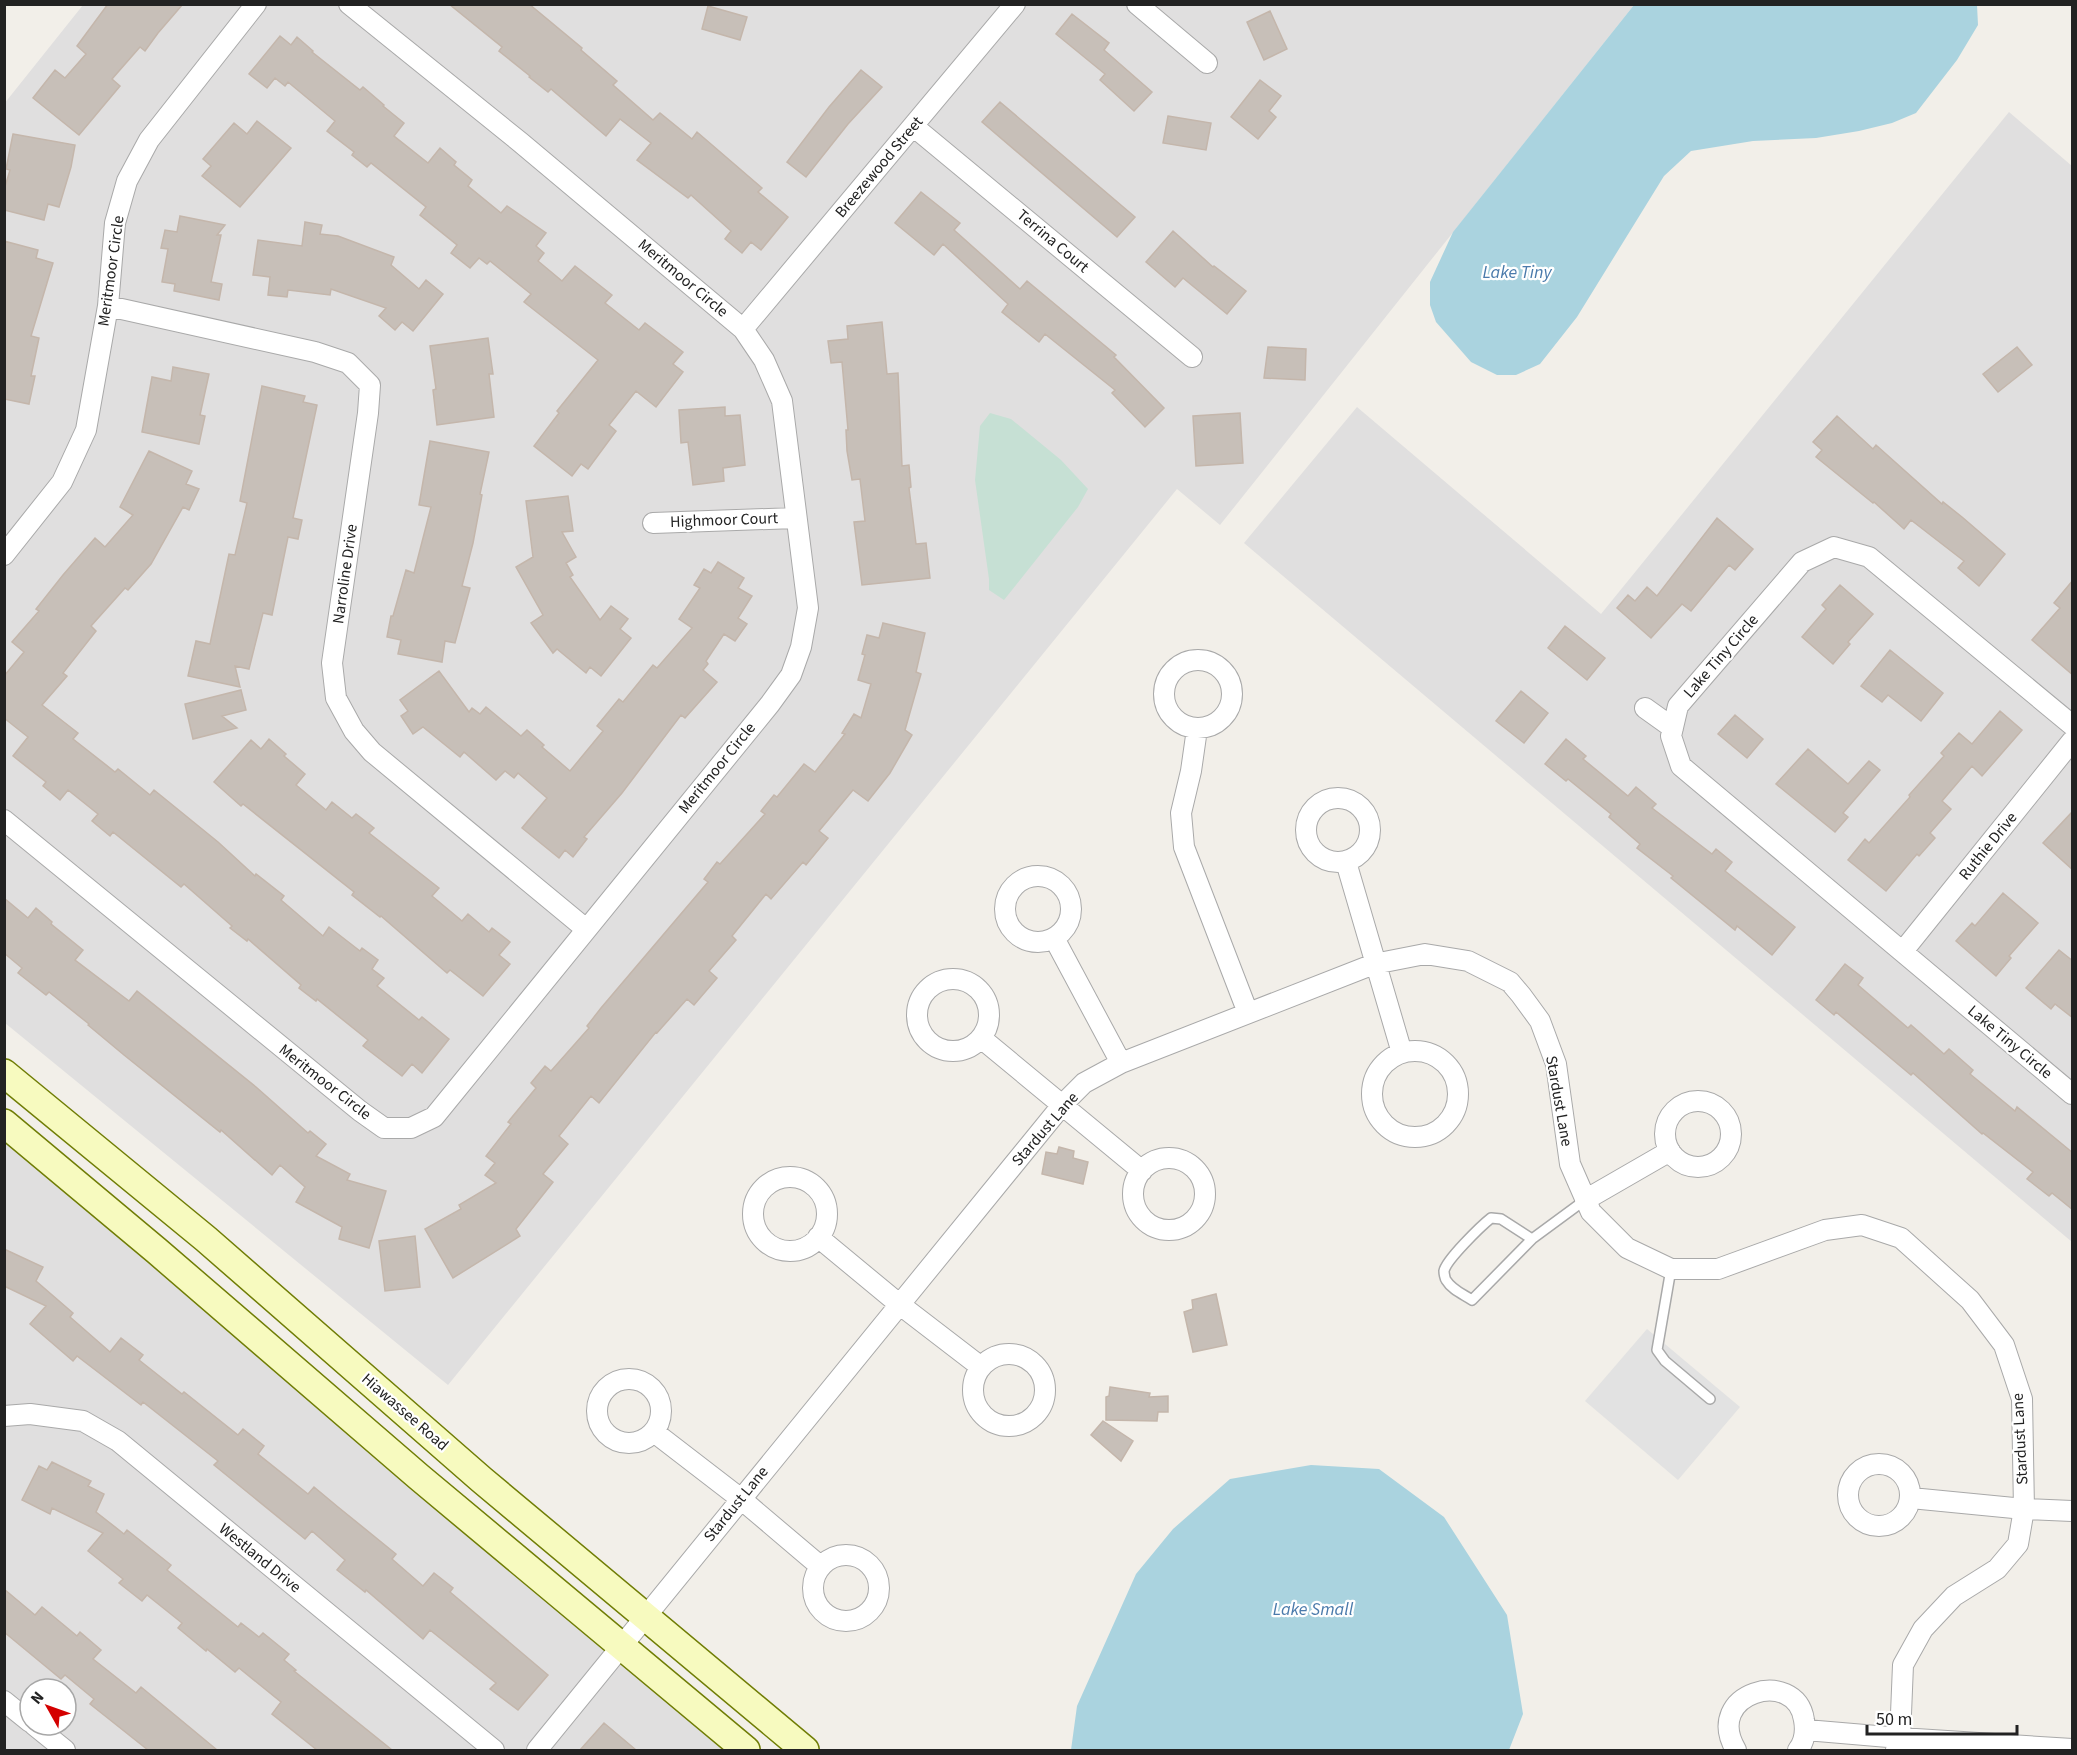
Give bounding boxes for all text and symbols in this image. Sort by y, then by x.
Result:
street label: Breezewood Street [830,111,928,222]
street label: Terrina Court [1012,204,1094,278]
street label: Meritmoor Circle [92,214,130,328]
street label: Meritmoor Circle [633,234,733,322]
water label: Lake Tiny [1482,260,1552,285]
street label: Highmoor Court [670,507,779,533]
street label: Narroline Drive [327,523,363,625]
street label: Lake Tiny Circle [1678,609,1764,703]
street label: Meritmoor Circle [673,718,761,818]
street label: Ruthie Drive [1954,807,2022,885]
street label: Lake Tiny Circle [1963,1000,2057,1084]
street label: Meritmoor Circle [274,1039,376,1125]
street label: Stardust Lane [1540,1054,1578,1148]
street label: Stardust Lane [1007,1087,1083,1171]
street label: Hiawassee Road [357,1368,453,1456]
street label: Stardust Lane [2007,1393,2033,1485]
street label: Stardust Lane [699,1461,773,1547]
street label: Westland Drive [214,1518,306,1598]
water label: Lake Small [1273,1597,1354,1622]
north arrow [18,1677,78,1737]
text: N [25,1687,49,1709]
scale bar [1867,1698,2017,1736]
text: 50 m [1876,1707,1912,1732]

